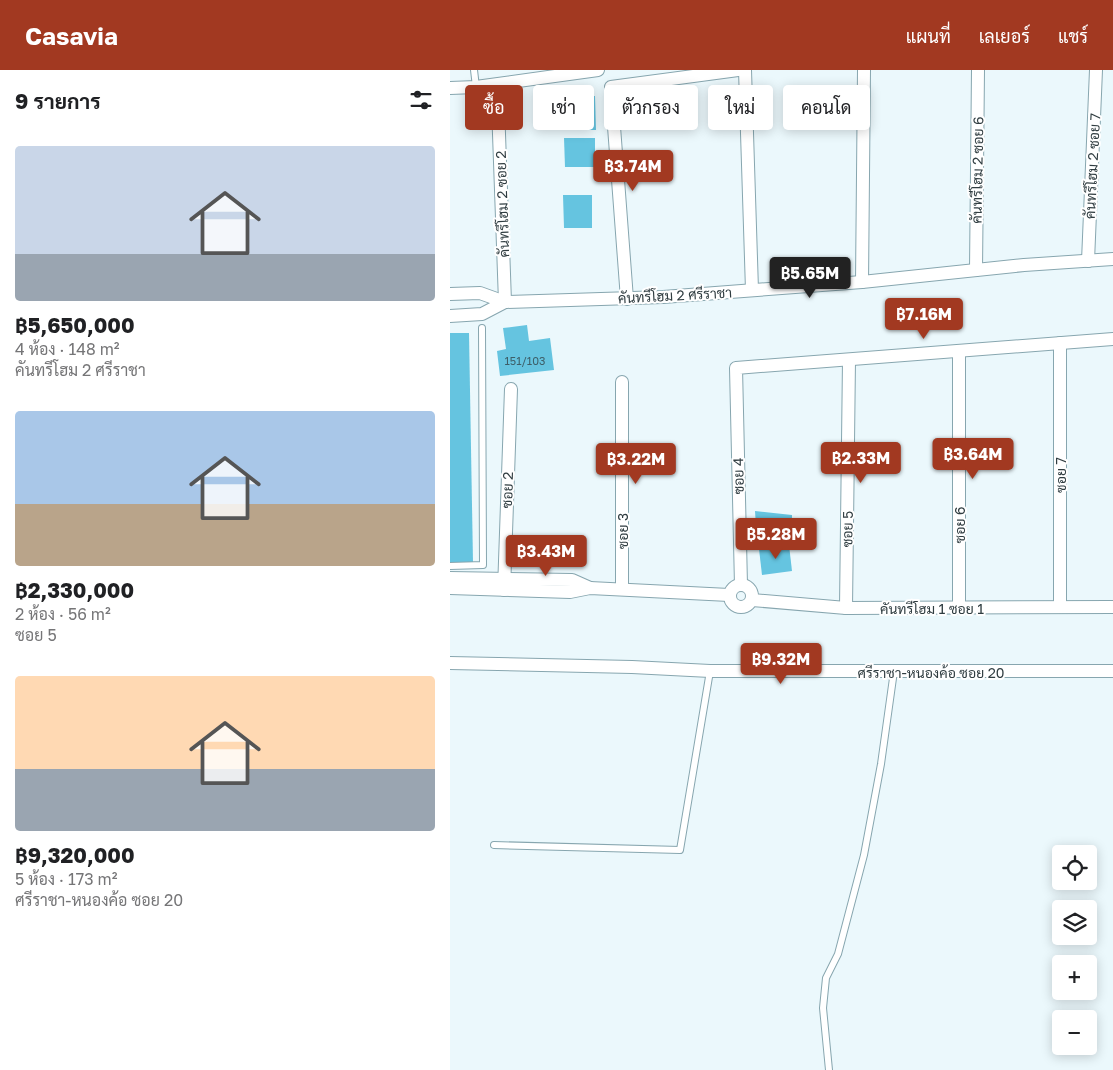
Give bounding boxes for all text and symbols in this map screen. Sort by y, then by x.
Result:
text: Casavia [25,21,118,50]
text: แผนที่ [906,25,951,47]
text: เลเยอร์ [979,25,1030,47]
text: แชร์ [1058,25,1088,47]
chip: ซื้อ [465,85,523,130]
chip: เช่า [533,85,594,130]
chip: ตัวกรอง [604,85,698,130]
chip: ใหม่ [708,85,773,130]
chip: คอนโด [783,85,870,130]
icon: filters [407,86,435,114]
text: 9 รายการ [15,88,101,114]
street label: คันทรีโฮม 2 ซอย 7 [1081,113,1103,219]
street label: คันทรีโฮม 2 ซอย 6 [968,116,986,224]
street label: คันทรีโฮม 2 ซอย 2 [492,150,512,258]
pin: ฿3.74M [592,150,674,192]
text: ฿3.74M [604,156,662,176]
icon: home [180,178,270,268]
pin: ฿5.65M [769,256,851,299]
text: ฿5.65M [781,263,839,283]
street label: คันทรีโฮม 2 ศรีราชา [617,284,733,306]
pin: ฿7.16M [883,298,965,340]
text: ฿7.16M [896,304,952,324]
text: ฿5,650,000 [15,312,135,338]
text: 4 ห้อง · 148 m² [15,339,120,359]
house number: 151/103 [505,354,545,367]
text: คันทรีโฮม 2 ศรีราชา [15,360,146,380]
pin: ฿3.64M [932,438,1014,480]
pin: ฿3.22M [595,442,677,485]
pin: ฿2.33M [820,442,902,484]
icon: home [180,443,270,533]
text: ฿3.64M [944,444,1002,464]
text: ฿2.33M [832,448,890,468]
text: ฿3.22M [607,449,665,469]
street label: ซอย 4 [729,457,747,495]
street label: ซอย 7 [1052,457,1069,493]
street label: ซอย 2 [498,471,516,509]
street label: ซอย 6 [951,507,968,543]
street label: ซอย 5 [838,511,856,547]
street label: ซอย 3 [614,513,631,549]
pin: ฿5.28M [735,518,817,560]
text: ฿5.28M [747,524,805,544]
pin: ฿3.43M [505,534,587,577]
text: ฿3.43M [517,541,575,561]
text: ฿2,330,000 [15,577,134,603]
street label: คันทรีโฮม 1 ซอย 1 [880,600,984,617]
text: 2 ห้อง · 56 m² [15,604,111,624]
text: ซอย 5 [15,625,57,645]
pin: ฿9.32M [740,642,822,685]
text: ฿9.32M [752,649,810,669]
street label: ศรีราชา-หนองค้อ ซอย 20 [857,664,1005,681]
icon: home [180,708,270,798]
text: ฿9,320,000 [15,842,135,868]
map controls [1052,845,1097,1055]
button: locate [1052,845,1097,890]
text: 5 ห้อง · 173 m² [15,869,117,889]
text: ศรีราชา-หนองค้อ ซอย 20 [15,890,183,910]
button: layers [1052,900,1097,945]
button: + [1052,955,1097,1000]
button: − [1052,1010,1097,1055]

